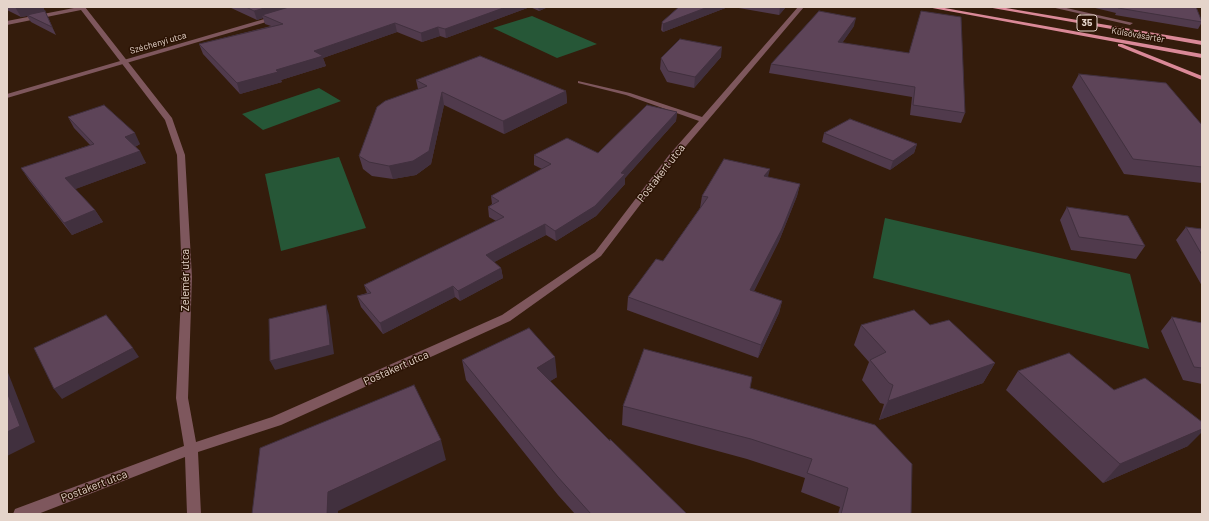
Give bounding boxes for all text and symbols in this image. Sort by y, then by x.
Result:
road number: 35 [1077,15,1097,31]
street label: Külsővásártér [1111,25,1165,45]
street label: Széchenyi utca [128,30,188,56]
street label: Postakert utca [634,141,688,205]
street label: Zelemér utca [178,249,192,311]
street label: Postakert utca [361,348,431,388]
street label: Postakert utca [59,467,129,505]

